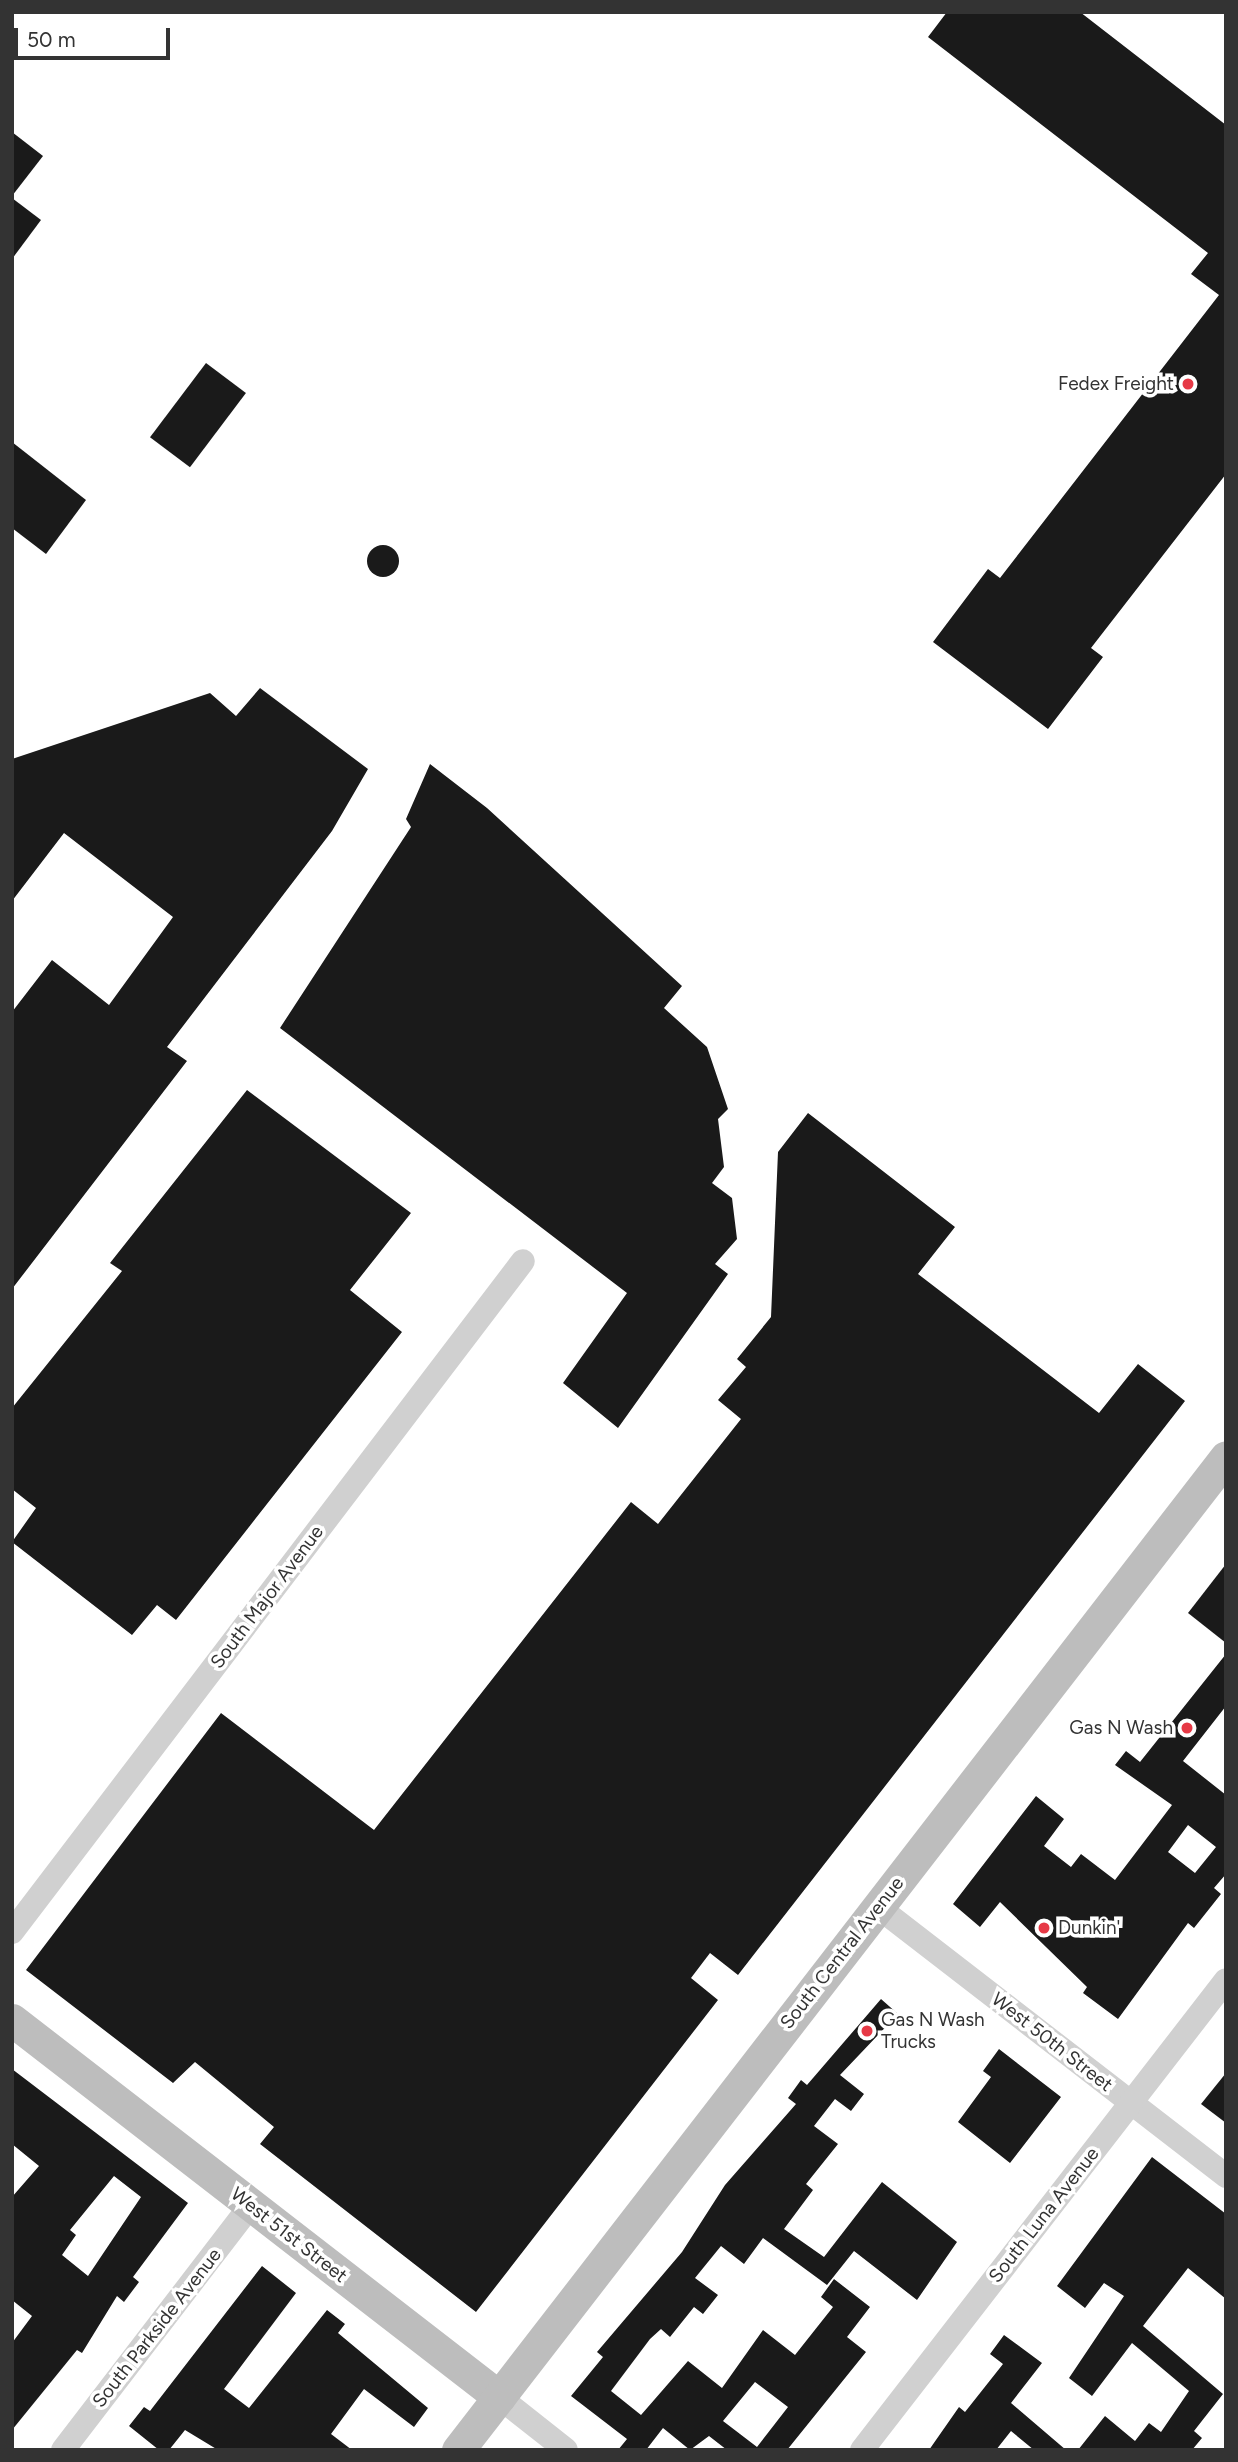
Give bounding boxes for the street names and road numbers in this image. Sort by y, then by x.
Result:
street label: South Major Avenue [206,1521,328,1673]
street label: South Central Avenue [775,1872,909,2034]
street label: West 50th Street [987,1988,1117,2096]
street label: South Luna Avenue [984,2143,1104,2287]
street label: West 51st Street [226,2183,352,2287]
street label: South Parkside Avenue [88,2244,226,2412]

